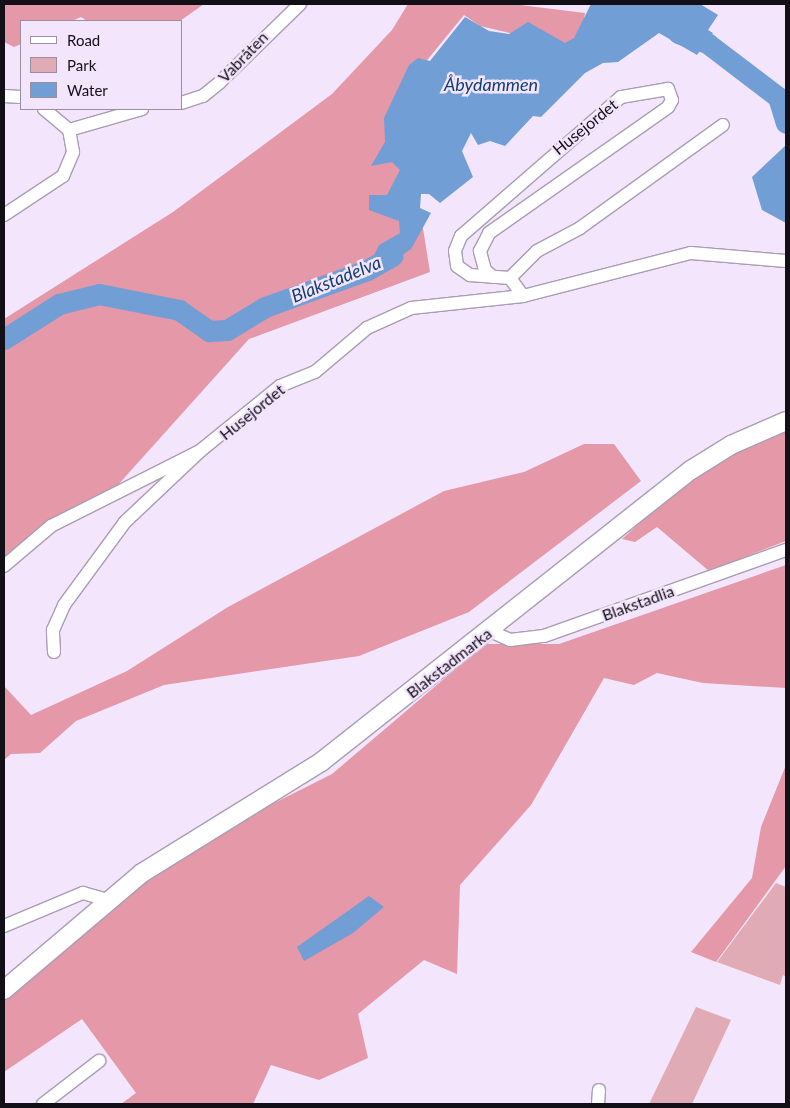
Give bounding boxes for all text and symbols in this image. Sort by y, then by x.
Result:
legend [20,20,182,110]
street label: Vabråten [214,28,272,86]
text: Road [67,31,100,49]
text: Park [67,56,96,74]
water label: Åbydammen [444,73,538,95]
text: Water [67,81,108,99]
street label: Husejordet [549,95,621,159]
water label: Blakstadelva [288,251,384,307]
street label: Husejordet [216,380,288,444]
street label: Blakstadlia [599,581,677,625]
street label: Blakstadmarka [403,624,495,702]

